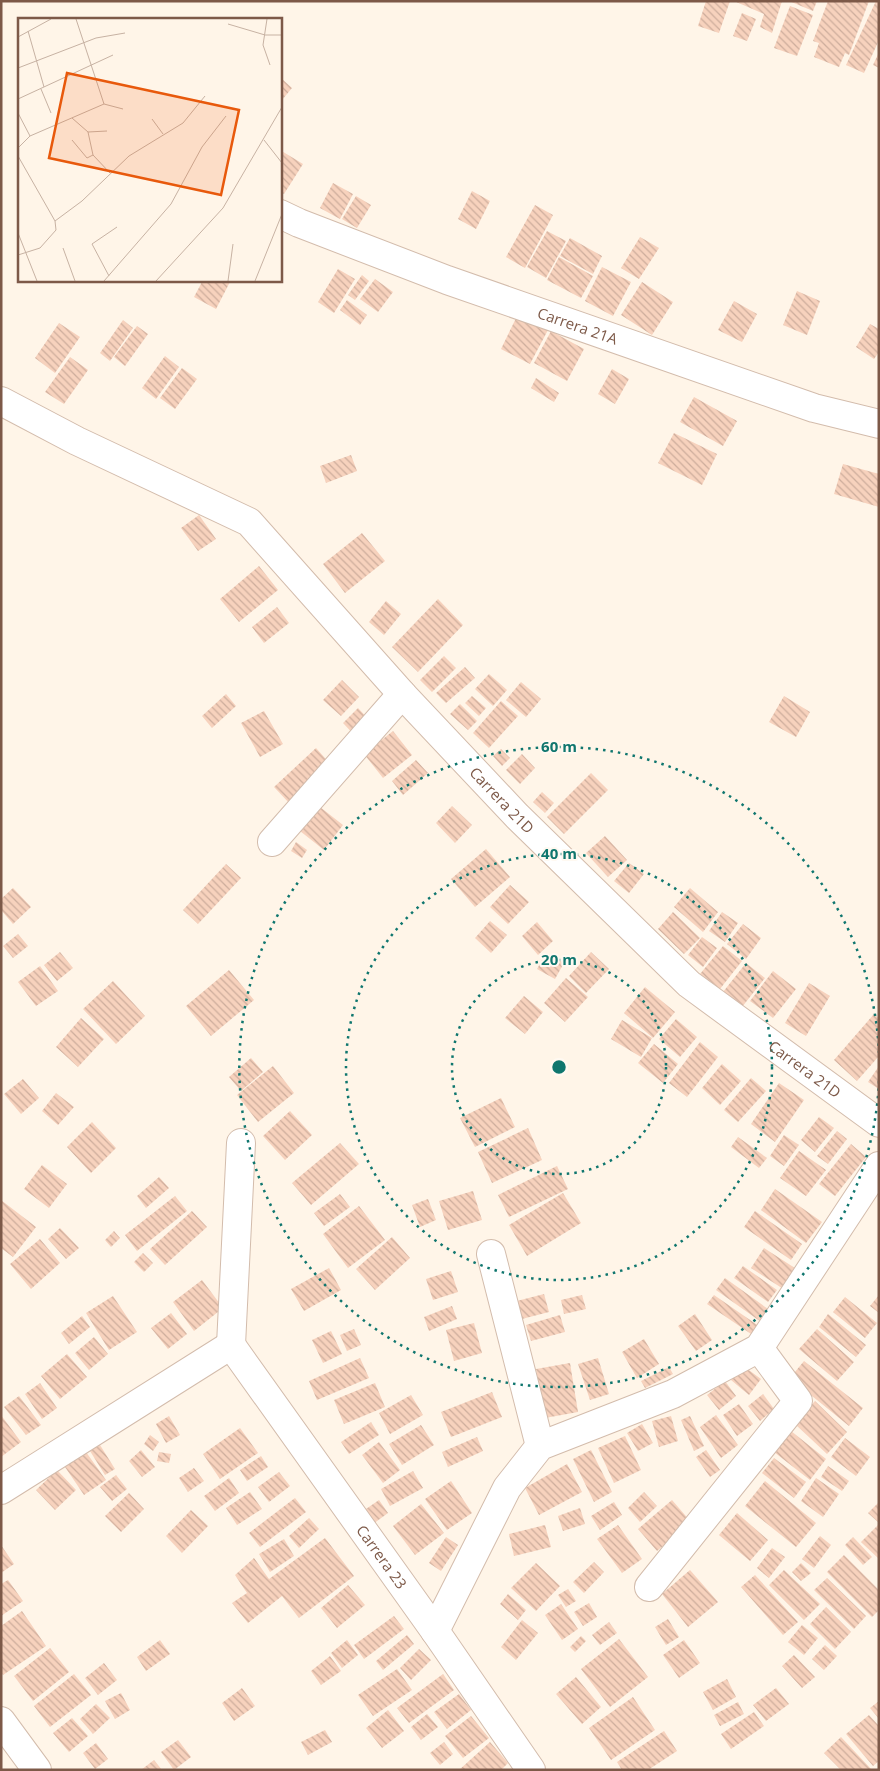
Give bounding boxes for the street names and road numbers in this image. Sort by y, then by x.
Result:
street label: Carrera 21A [535,302,621,349]
street label: Carrera 21D [466,762,539,838]
street label: Carrera 21D [765,1036,845,1102]
street label: Carrera 23 [352,1521,412,1593]

